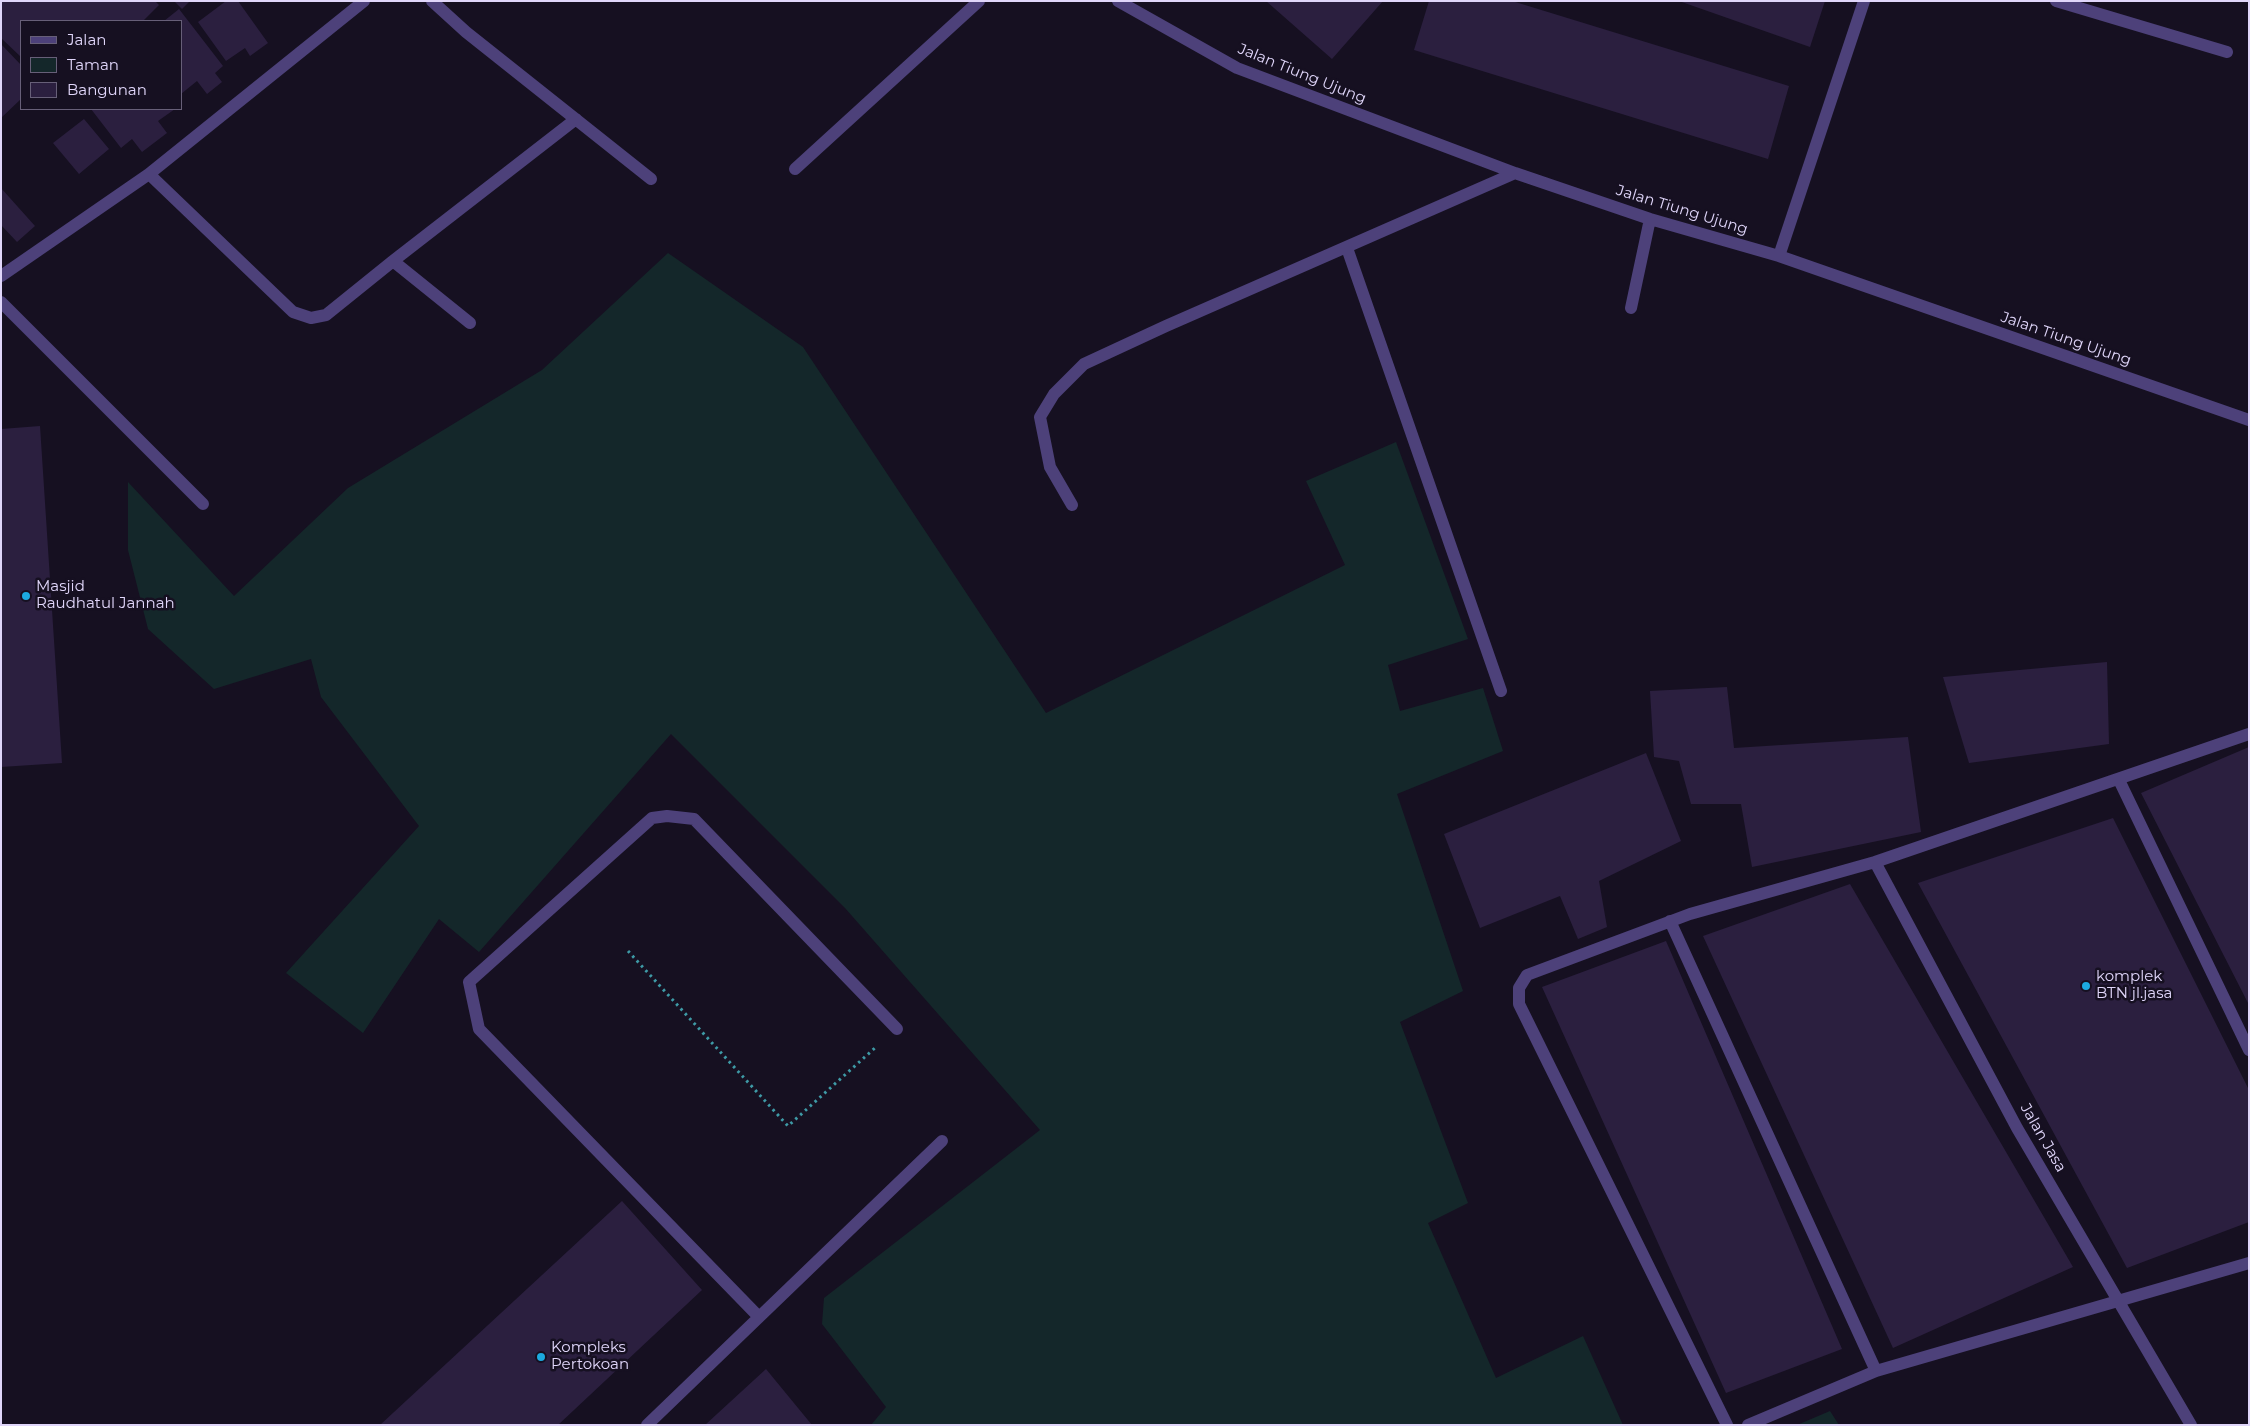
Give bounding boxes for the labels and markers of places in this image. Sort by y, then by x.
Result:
place label: Masjid Raudhatul Jannah [36,578,175,613]
marker: Masjid Raudhatul Jannah [20,590,32,602]
place label: komplek BTN jl.jasa [2096,968,2172,1003]
marker: komplek BTN jl.jasa [2080,980,2092,992]
place label: Kompleks Pertokoan [551,1339,629,1374]
marker: Kompleks Pertokoan [535,1351,547,1363]

